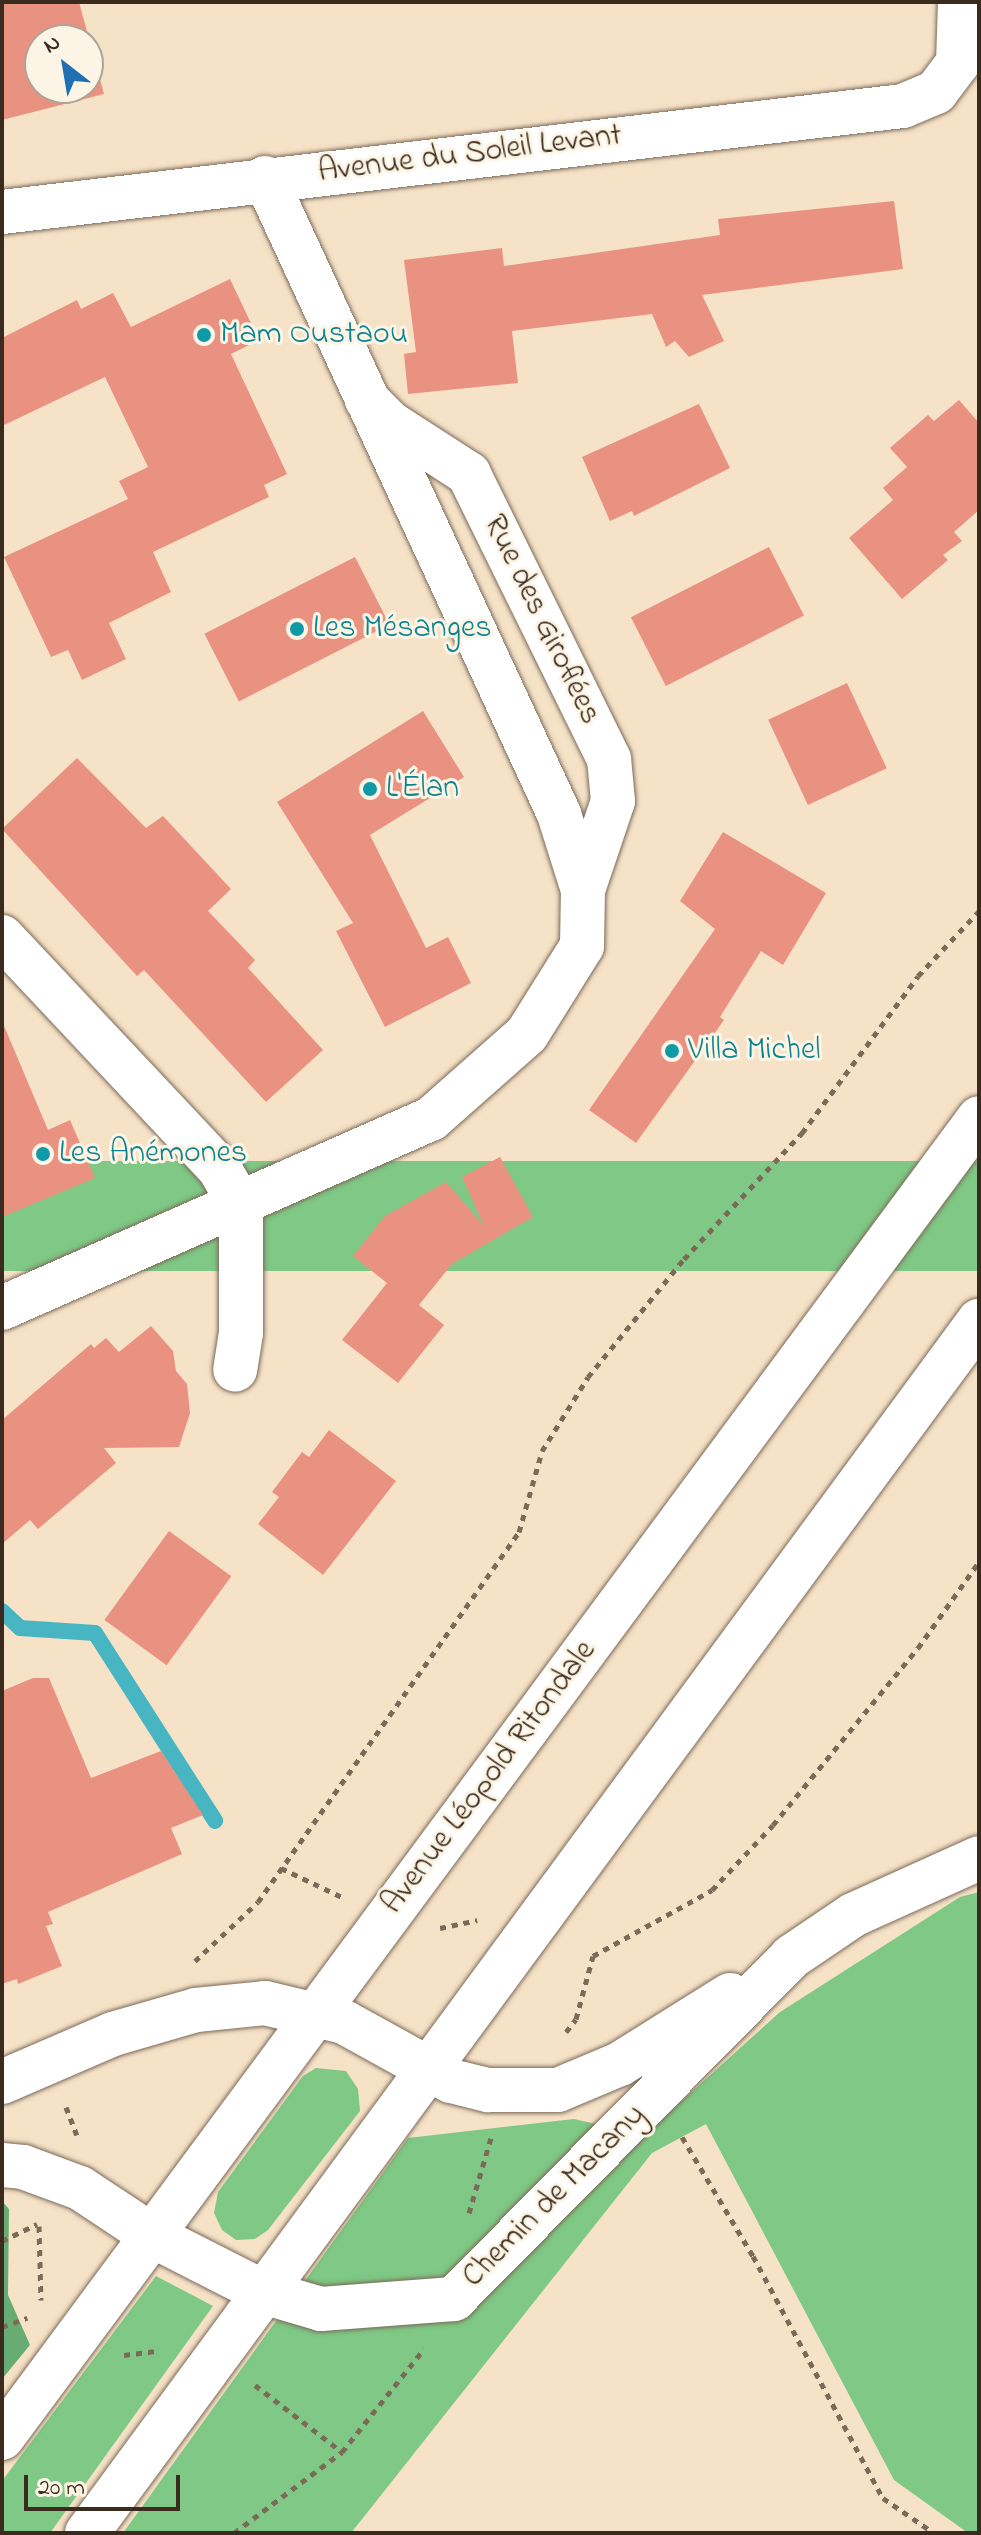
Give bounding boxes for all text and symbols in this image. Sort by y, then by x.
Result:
north arrow [24,24,104,104]
text: N [38,28,67,63]
street label: Avenue du Soleil Levant [316,117,624,193]
place label: Mam Oustaou [220,316,408,354]
marker: Mam Oustaou [195,326,213,344]
street label: Rue des Giroflées [474,509,608,731]
place label: Les Mésanges [313,610,492,648]
marker: Les Mésanges [288,620,306,638]
place label: L'Élan [386,770,459,808]
marker: L'Élan [361,780,379,798]
place label: Villa Michel [688,1032,821,1070]
marker: Villa Michel [663,1042,681,1060]
place label: Les Anémones [59,1135,247,1173]
marker: Les Anémones [34,1145,52,1163]
street label: Avenue Léopold Ritondale [375,1634,605,1922]
street label: Chemin de Macany [455,2097,655,2297]
scale bar [28,2459,184,2509]
text: 20 m [38,2471,85,2506]

